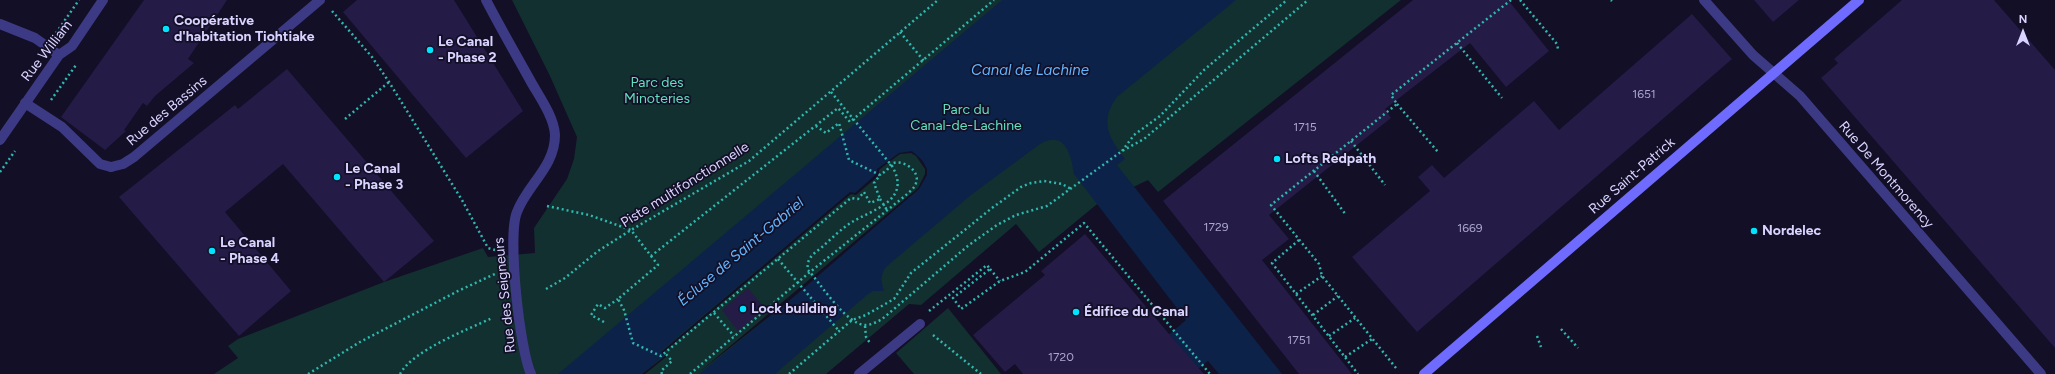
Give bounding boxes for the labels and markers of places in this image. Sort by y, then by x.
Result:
place label: Coopérative d'habitation Tiohtiake [174,13,315,46]
marker: Coopérative d'habitation Tiohtiake [161,24,171,34]
place label: Le Canal - Phase 2 [438,34,497,66]
marker: Le Canal - Phase 2 [425,45,435,55]
place label: Lofts Redpath [1285,151,1376,167]
marker: Lofts Redpath [1272,154,1282,164]
place label: Le Canal - Phase 3 [345,161,403,194]
marker: Le Canal - Phase 3 [332,172,342,182]
place label: Nordelec [1762,223,1821,239]
marker: Nordelec [1749,226,1759,236]
place label: Le Canal - Phase 4 [220,235,279,268]
marker: Le Canal - Phase 4 [207,246,217,256]
place label: Lock building [751,301,837,317]
marker: Lock building [738,304,748,314]
place label: Édifice du Canal [1084,304,1188,320]
marker: Édifice du Canal [1071,307,1081,317]

